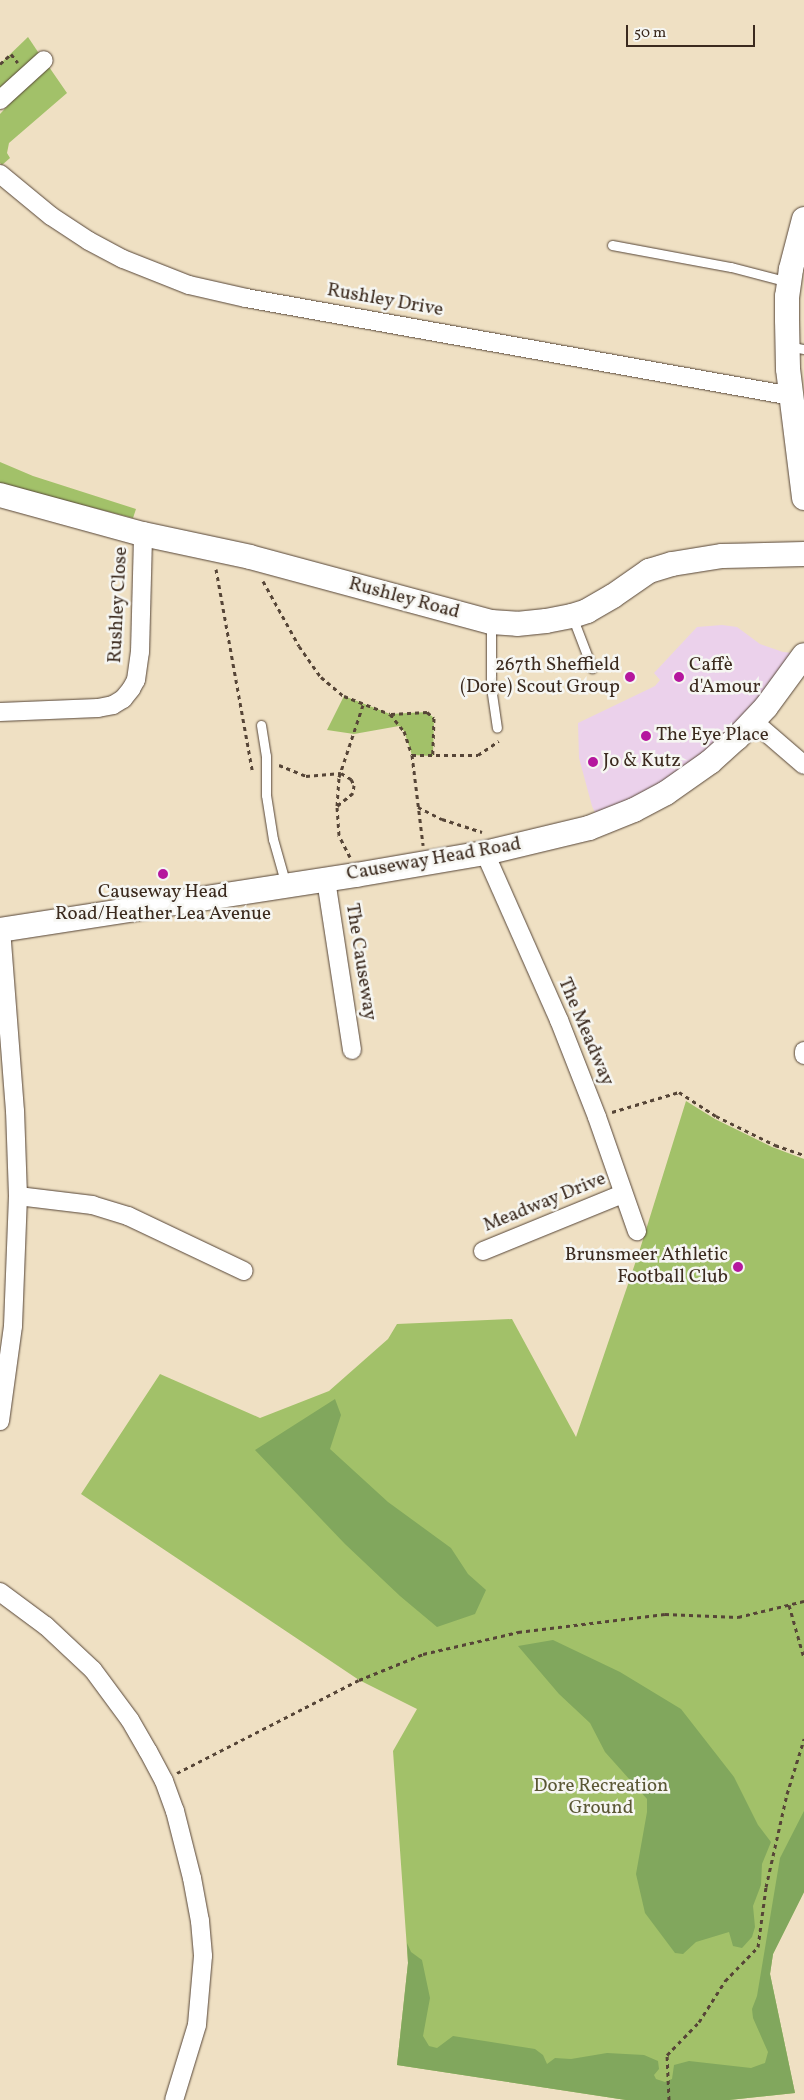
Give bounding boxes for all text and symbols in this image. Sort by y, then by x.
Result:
scale bar [629,15,758,47]
text: 50 m [634,23,666,44]
street label: Rushley Drive [325,280,445,322]
street label: Rushley Close [105,546,133,664]
street label: Rushley Road [346,573,462,625]
place label: 267th Sheffield (Dore) Scout Group [460,655,620,699]
place label: Caffè d'Amour [689,655,761,699]
marker: 267th Sheffield (Dore) Scout Group [624,671,636,683]
marker: Caffè d'Amour [673,671,685,683]
place label: The Eye Place [656,725,769,747]
marker: The Eye Place [640,730,652,742]
place label: Jo & Kutz [603,751,681,773]
marker: Jo & Kutz [587,756,599,768]
street label: Causeway Head Road [345,833,523,887]
marker: Causeway Head Road/Heather Lea Avenue [157,868,169,880]
place label: Causeway Head Road/Heather Lea Avenue [55,882,271,926]
street label: The Causeway [339,902,381,1022]
street label: The Meadway [552,975,618,1089]
street label: Meadway Drive [480,1168,610,1238]
place label: Brunsmeer Athletic Football Club [565,1245,728,1289]
marker: Brunsmeer Athletic Football Club [732,1261,744,1273]
park label: Dore Recreation Ground [534,1776,668,1820]

